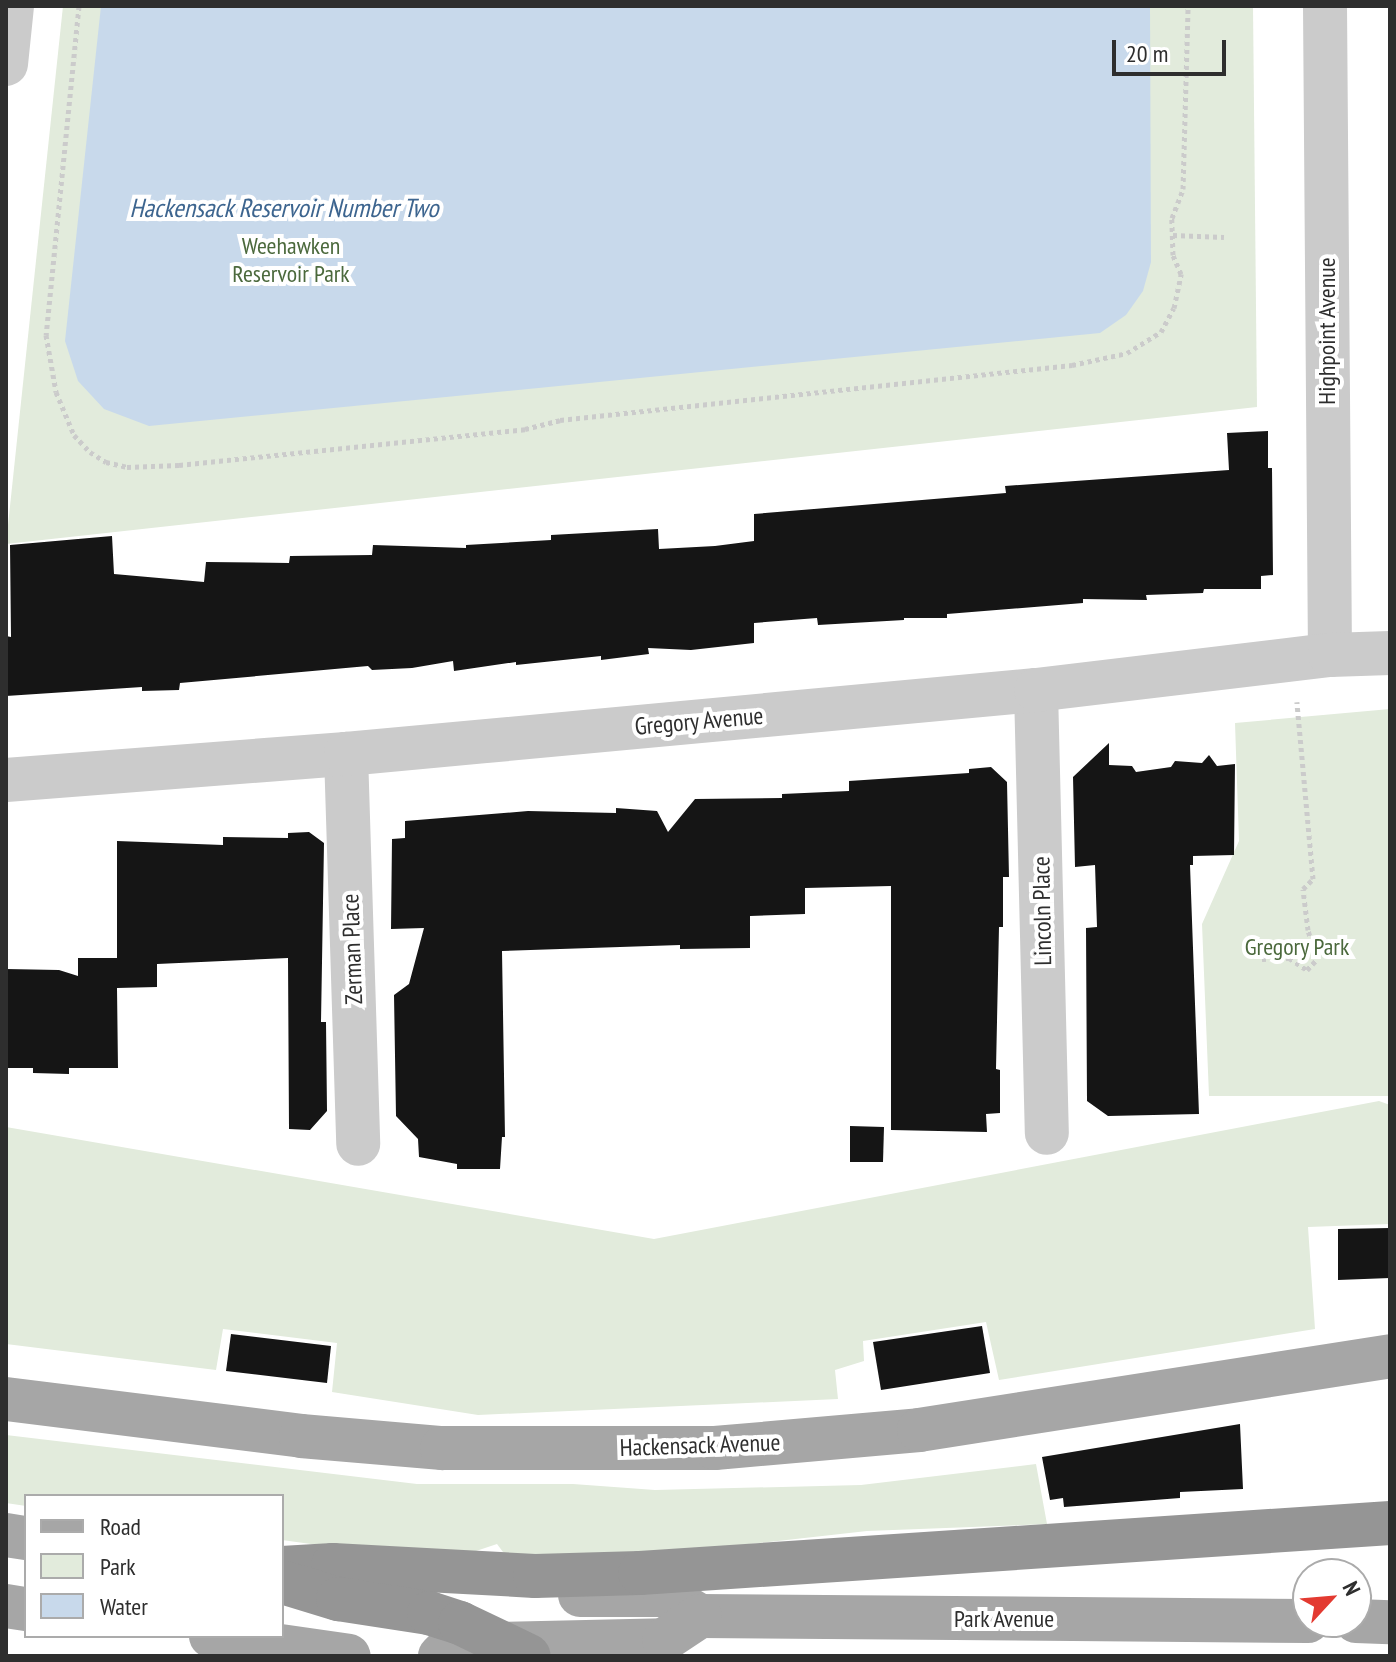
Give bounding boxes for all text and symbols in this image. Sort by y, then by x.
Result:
scale bar [1116,24,1230,74]
text: 20 m [1126,38,1168,69]
water label: Hackensack Reservoir Number Two [129,192,439,224]
park label: Weehawken Reservoir Park [232,232,350,288]
street label: Highpoint Avenue [1313,257,1341,405]
street label: Gregory Avenue [633,701,765,741]
street label: Lincoln Place [1027,856,1057,966]
street label: Zerman Place [336,893,368,1005]
park label: Gregory Park [1244,933,1350,961]
street label: Hackensack Avenue [619,1428,781,1462]
legend [24,1494,284,1638]
text: Road [100,1511,141,1542]
text: Park [100,1551,136,1582]
north arrow [1292,1558,1372,1638]
text: N [1337,1577,1367,1600]
text: Water [100,1591,148,1622]
street label: Park Avenue [953,1605,1055,1633]

